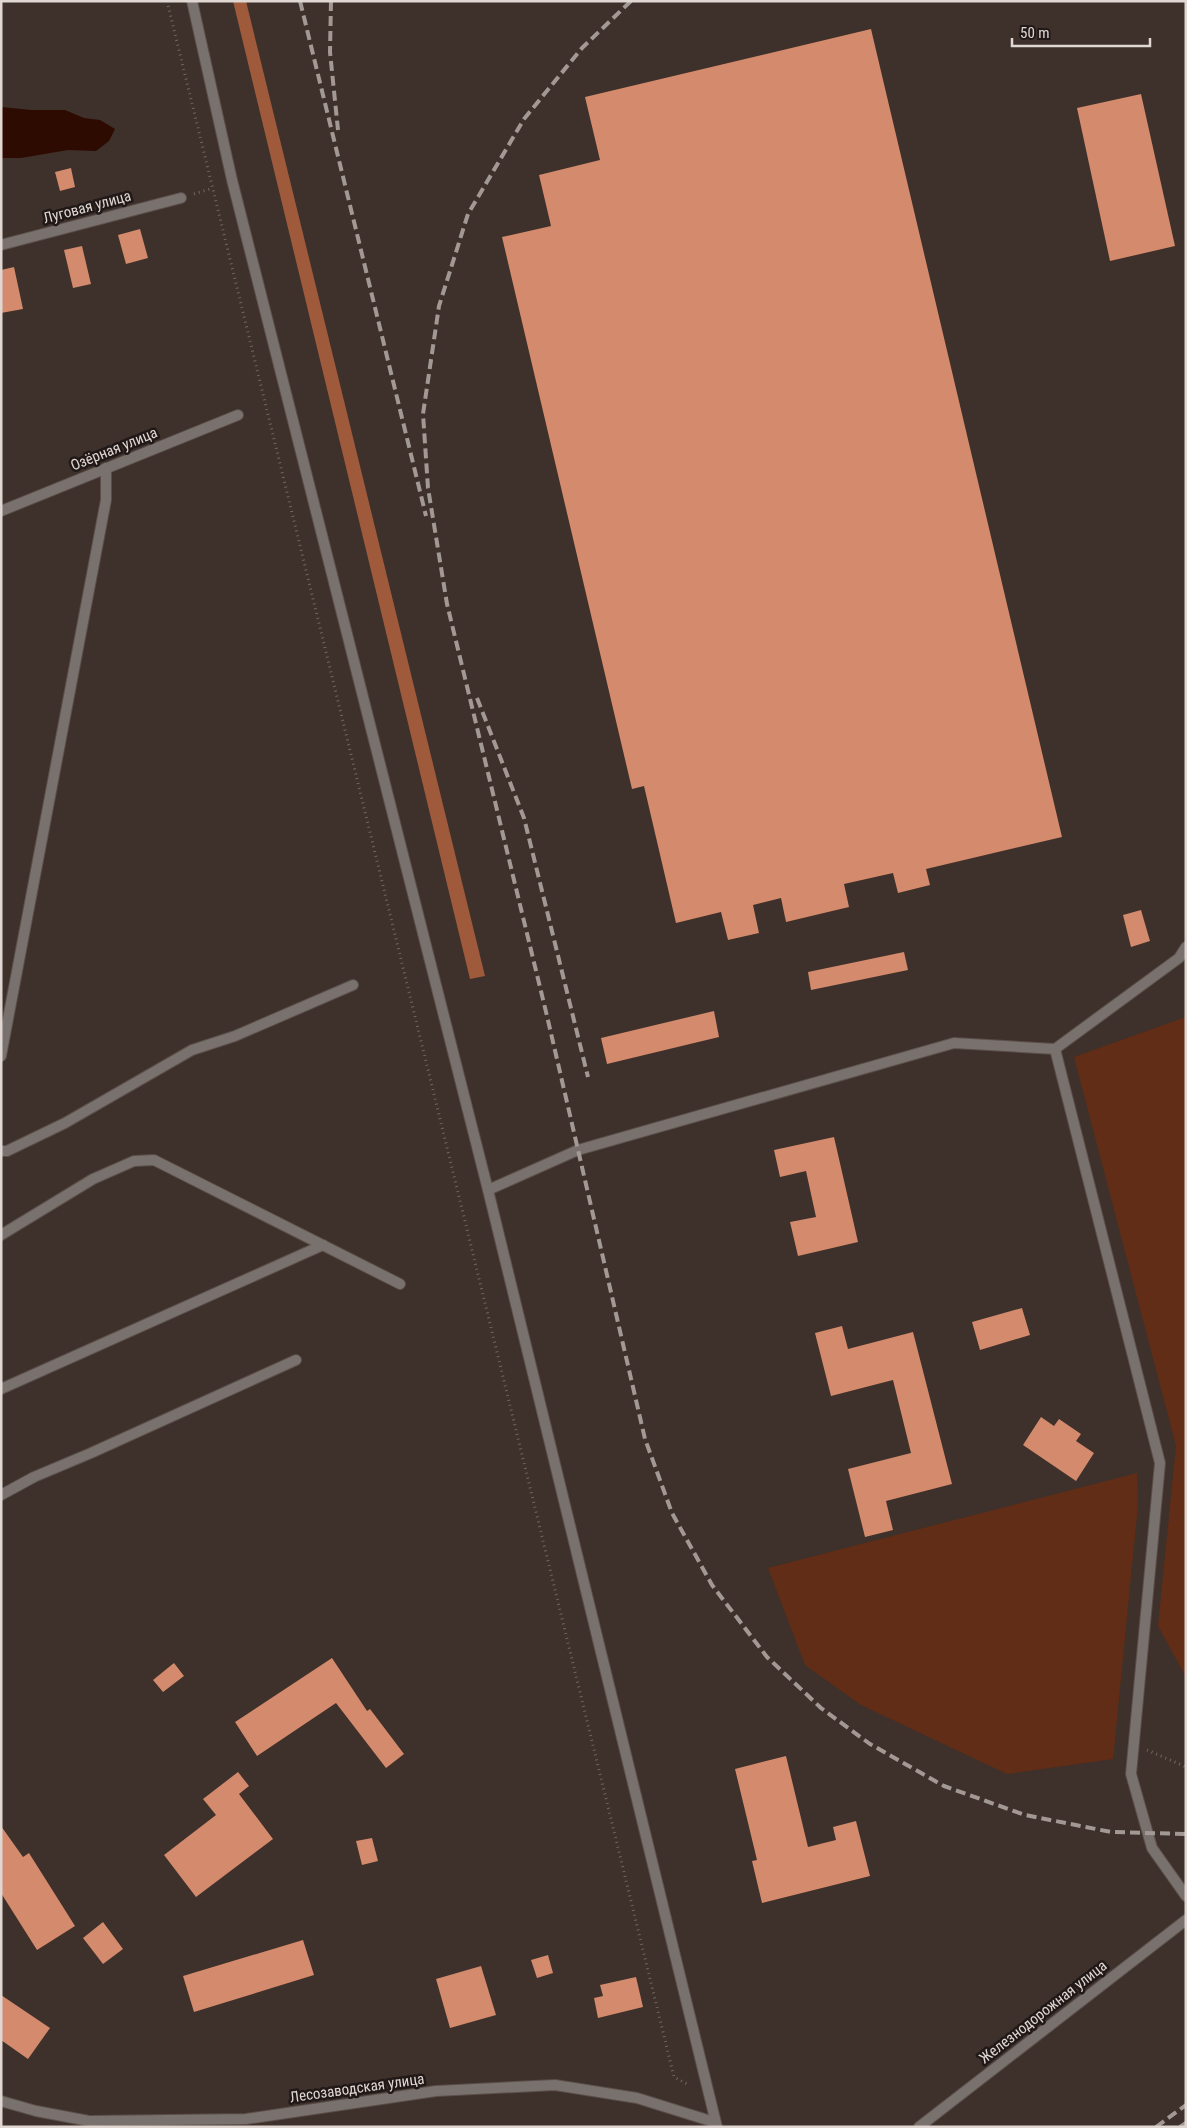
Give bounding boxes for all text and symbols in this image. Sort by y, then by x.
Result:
scale bar [1012,15,1150,47]
text: 50 m [1020,24,1050,42]
street label: Луговая улица [41,187,133,227]
street label: Озёрная улица [68,423,160,475]
street label: Железнодорожная улица [976,1957,1110,2067]
street label: Лесозаводская улица [289,2070,425,2106]

